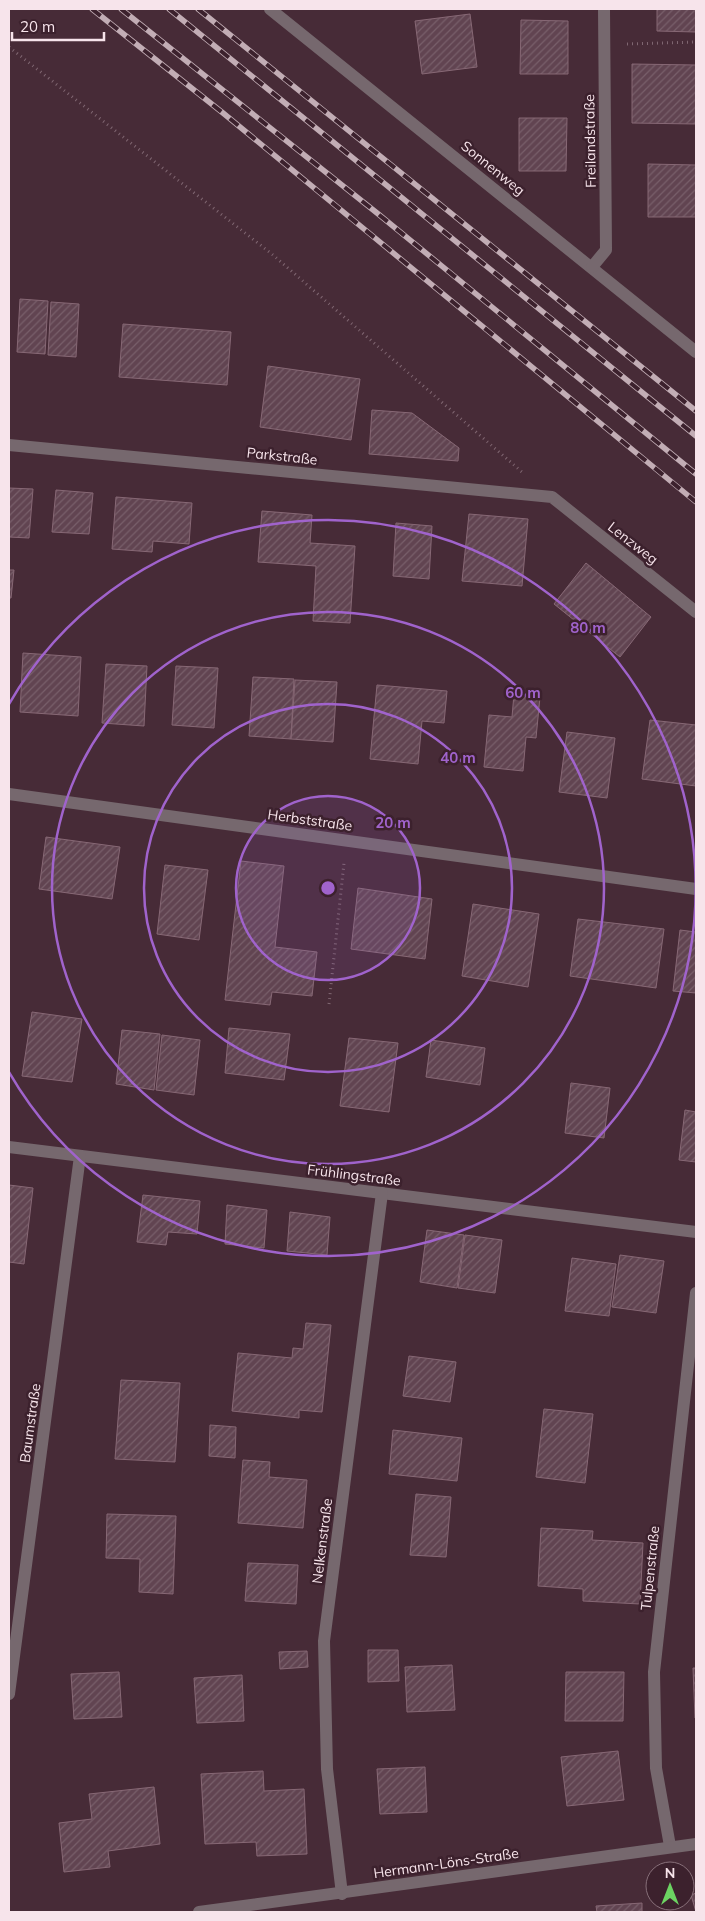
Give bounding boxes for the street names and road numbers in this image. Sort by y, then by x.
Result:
street label: Freilandstraße [580,94,600,188]
street label: Sonnenweg [457,137,529,199]
street label: Parkstraße [246,443,318,469]
street label: Lenzweg [604,518,662,568]
street label: Herbststraße [267,805,353,835]
street label: Frühlingstraße [306,1160,402,1190]
street label: Baumstraße [16,1382,44,1464]
street label: Nelkenstraße [308,1497,336,1585]
street label: Tulpenstraße [637,1525,663,1611]
street label: Hermann-Löns-Straße [372,1844,520,1882]

